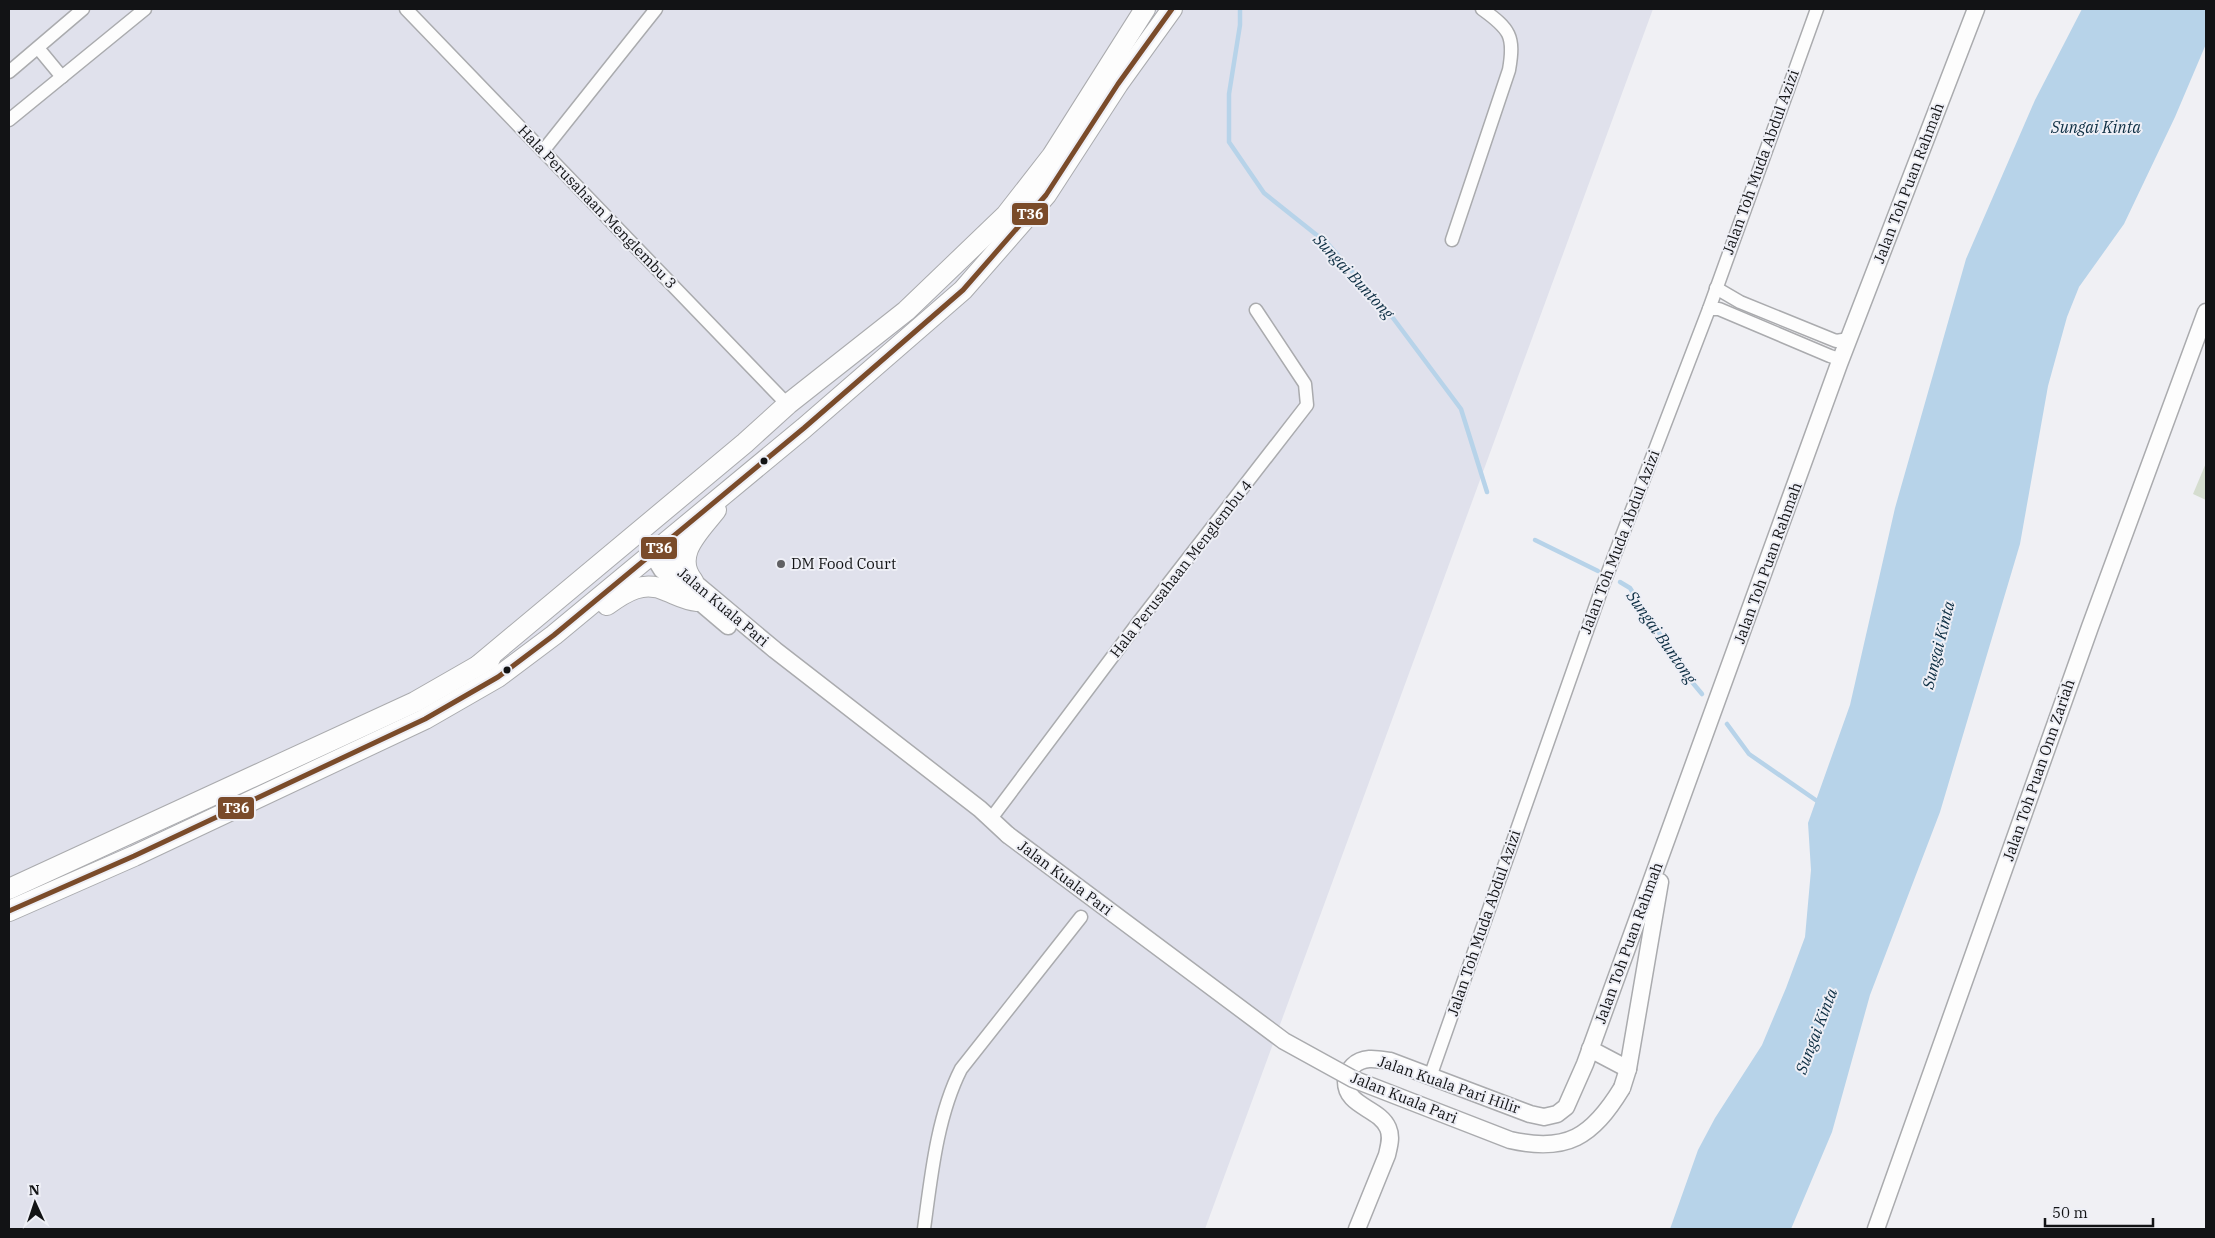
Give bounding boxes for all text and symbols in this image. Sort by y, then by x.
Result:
street label: Jalan Toh Muda Abdul Azizi [1718,67,1803,257]
street label: Jalan Toh Puan Rahmah [1869,100,1948,266]
water label: Sungai Kinta [2050,117,2141,137]
street label: Hala Perusahaan Menglembu 3 [514,121,681,292]
line badge: T36 [1011,202,1049,226]
text: T36 [1017,205,1043,223]
water label: Sungai Buntong [1309,228,1399,323]
street label: Jalan Toh Muda Abdul Azizi [1576,447,1663,636]
unlabelled marker [759,456,769,466]
street label: Hala Perusahaan Menglembu 4 [1105,476,1256,661]
street label: Jalan Toh Puan Rahmah [1729,479,1806,646]
line badge: T36 [640,536,678,560]
text: T36 [646,539,672,557]
place label: DM Food Court [791,554,896,573]
marker: DM Food Court [775,558,787,570]
street label: Jalan Kuala Pari [674,563,773,650]
water label: Sungai Buntong [1622,586,1702,688]
water label: Sungai Kinta [1917,599,1959,692]
unlabelled marker [502,665,512,675]
street label: Jalan Toh Puan Onn Zariah [1998,676,2079,863]
line badge: T36 [217,796,255,820]
text: T36 [223,799,249,817]
street label: Jalan Toh Muda Abdul Azizi [1443,827,1524,1018]
street label: Jalan Kuala Pari [1014,836,1116,919]
street label: Jalan Toh Puan Rahmah [1590,859,1667,1026]
water label: Sungai Kinta [1790,985,1842,1078]
street label: Jalan Kuala Pari Hilir [1376,1052,1522,1118]
street label: Jalan Kuala Pari [1348,1068,1460,1128]
north arrow [10,1178,60,1228]
text: N [28,1181,40,1199]
scale bar [2045,1196,2152,1228]
text: 50 m [2052,1203,2088,1222]

